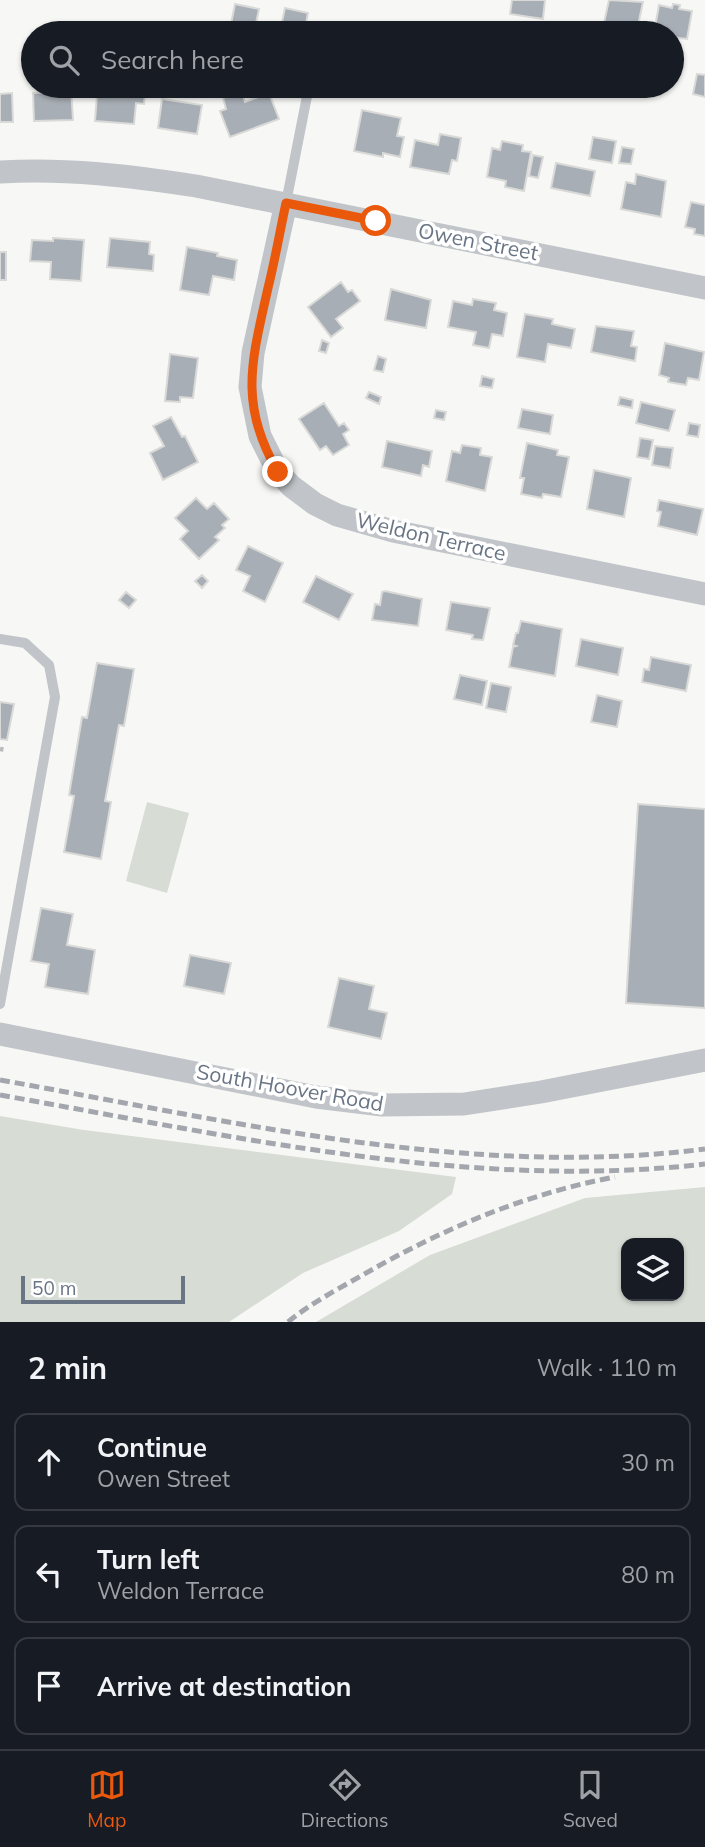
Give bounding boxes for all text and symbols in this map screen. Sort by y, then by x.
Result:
search box [21,21,684,98]
icon: search [45,41,83,79]
text: Search here [101,43,244,76]
route start [360,205,391,236]
street label: Owen Street [416,217,540,265]
route end [262,456,293,487]
street label: Weldon Terrace [354,506,509,566]
street label: South Hoover Road [195,1058,386,1116]
map controls [621,1238,684,1301]
button: layers [621,1238,684,1301]
scale bar [21,1273,186,1305]
text: 50 m [32,1276,76,1300]
text: 2 min [28,1349,107,1387]
text: Walk · 110 m [537,1353,677,1382]
text: Continue [97,1431,207,1464]
icon: ahead [30,1443,68,1481]
text: 30 m [621,1448,675,1477]
text: Owen Street [97,1464,230,1493]
text: Turn left [97,1543,199,1576]
icon: left [30,1555,68,1593]
text: 80 m [621,1560,675,1589]
text: Weldon Terrace [97,1576,264,1605]
icon: arrive [30,1667,68,1705]
text: Arrive at destination [97,1670,352,1703]
tab: Map [87,1766,126,1832]
tab: Directions [301,1766,389,1832]
tab: Saved [563,1766,618,1832]

